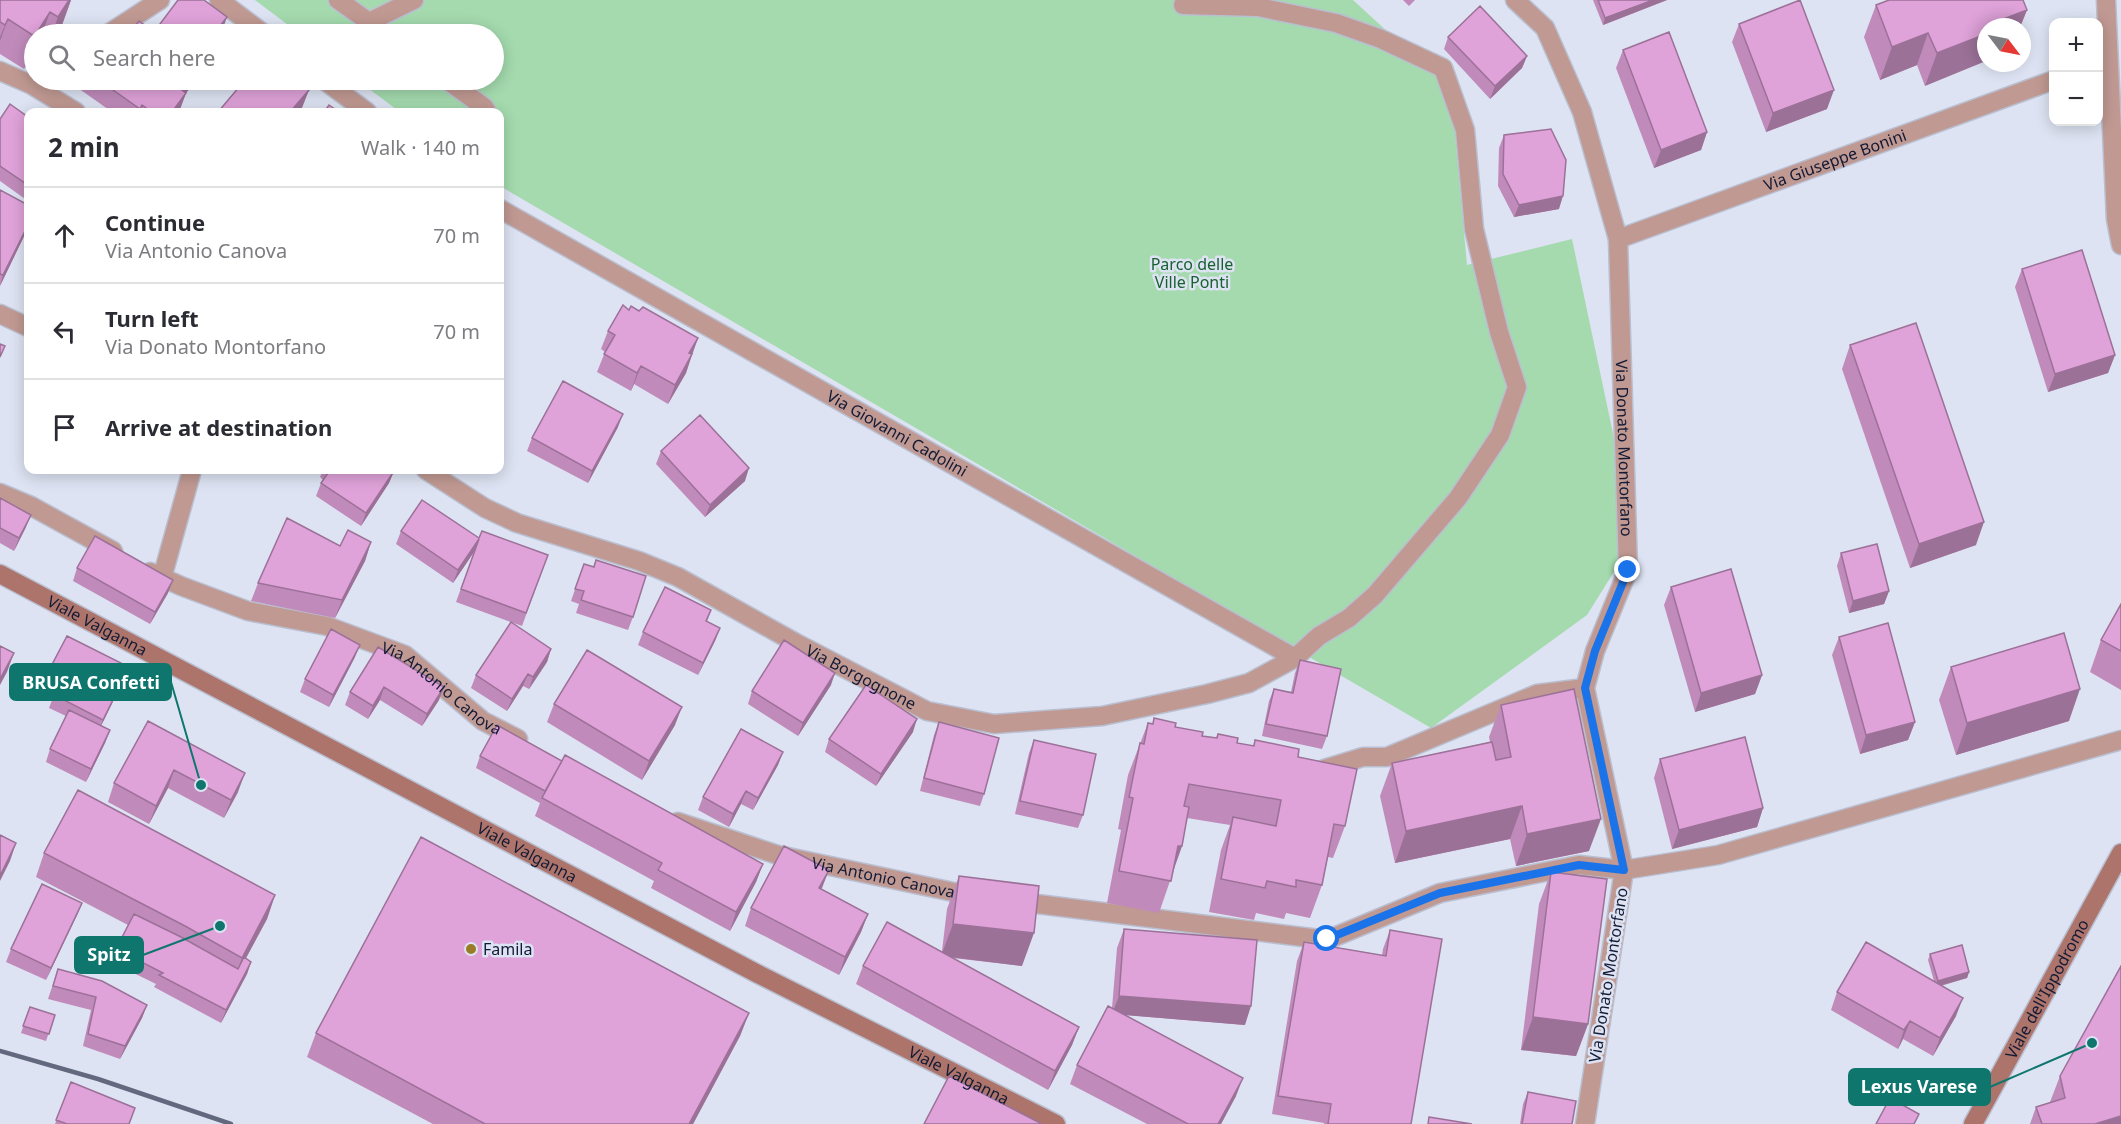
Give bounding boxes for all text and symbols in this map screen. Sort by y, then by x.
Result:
north arrow [1977,18,2031,72]
map controls [2049,18,2103,126]
button: + [2049,18,2103,72]
search box [24,24,504,90]
icon: search [45,41,78,74]
text: Search here [93,42,215,72]
button: − [2049,72,2103,126]
street label: Via Giuseppe Bonini [1761,124,1909,196]
text: 2 min [48,129,120,165]
text: Walk · 140 m [361,134,480,161]
text: Continue [105,207,205,237]
icon: ahead [48,219,81,252]
text: 70 m [433,222,480,249]
text: Via Antonio Canova [105,237,287,264]
park label: Parco delle Ville Ponti [1151,253,1233,293]
text: Turn left [105,303,199,333]
icon: left [48,315,81,348]
text: 70 m [433,318,480,345]
text: Via Donato Montorfano [105,333,326,360]
street label: Via Donato Montorfano [1611,359,1638,537]
street label: Via Giovanni Cadolini [823,385,971,482]
icon: arrive [48,411,81,444]
text: Arrive at destination [105,412,332,442]
route end [1614,556,1640,582]
street label: Viale Valganna [43,590,151,661]
street label: Via Antonio Canova [379,636,505,740]
street label: Via Borgognone [802,639,920,715]
callout: BRUSA Confetti [10,664,171,700]
text: BRUSA Confetti [22,670,160,694]
street label: Viale Valganna [473,817,581,888]
street label: Via Antonio Canova [810,851,957,903]
street label: Via Donato Montorfano [1583,886,1633,1064]
street label: Viale dell'Ippodromo [2000,915,2094,1063]
route start [1313,925,1339,951]
callout: Spitz [75,937,143,973]
place label: Famila [483,938,532,960]
text: Spitz [87,942,131,966]
marker: Famila [464,942,478,956]
street label: Viale Valganna [905,1041,1013,1110]
callout: Lexus Varese [1849,1069,1990,1105]
text: Lexus Varese [1861,1074,1977,1098]

